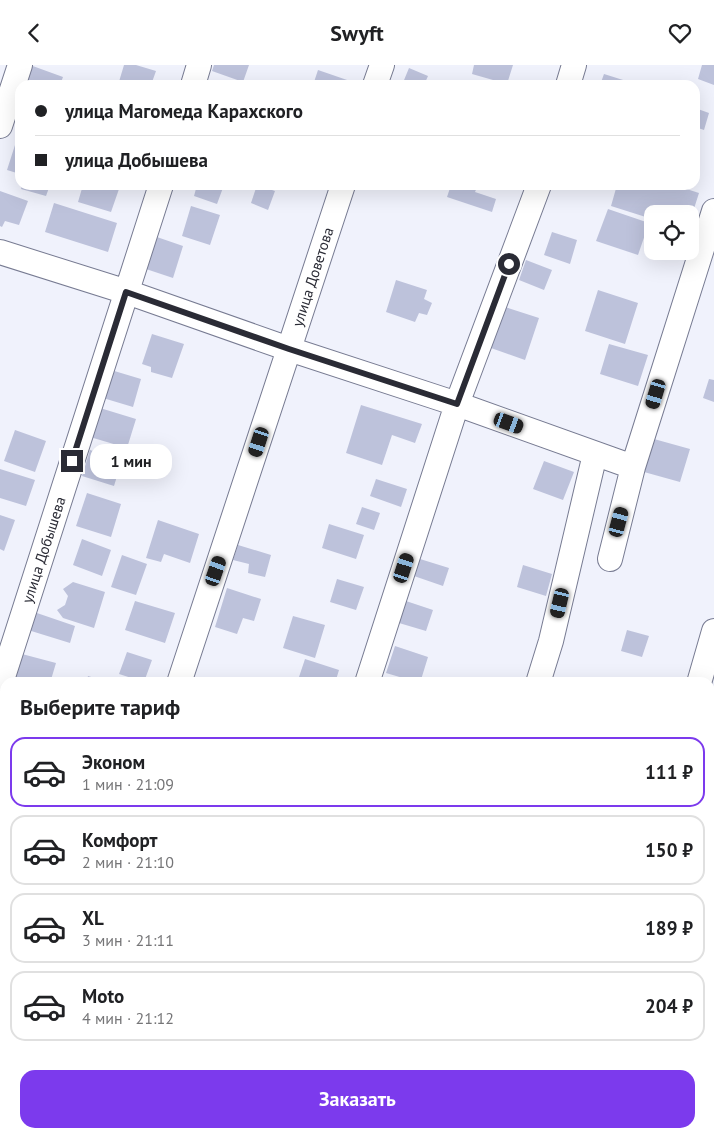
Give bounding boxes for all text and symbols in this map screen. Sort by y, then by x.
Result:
icon: back [20,19,48,47]
text: Swyft [330,19,384,47]
icon: heart [666,19,694,47]
text: улица Магомеда Карахского [65,99,303,123]
text: улица Добышева [65,148,208,172]
map controls [644,205,699,260]
button: locate [644,205,699,260]
street label: улица Доветова [288,225,338,329]
route start [498,253,520,275]
car [644,377,667,411]
car [492,411,525,435]
car [247,425,270,459]
callout: 1 мин [90,443,172,479]
route end [61,450,83,472]
text: 1 мин [110,451,152,471]
street label: улица Добышева [17,494,70,606]
car [607,506,630,538]
car [392,551,415,585]
car [204,554,227,588]
car [549,587,570,619]
text: Выберите тариф [20,693,180,721]
icon: car [22,750,67,795]
text: Эконом [82,750,145,774]
text: 111 ₽ [645,760,693,784]
text: 1 мин · 21:09 [82,774,174,794]
icon: car [22,828,67,873]
text: Комфорт [82,828,158,852]
text: 150 ₽ [645,838,693,862]
text: 2 мин · 21:10 [82,852,174,872]
icon: car [22,906,67,951]
text: XL [82,906,104,930]
text: 189 ₽ [645,916,693,940]
text: 3 мин · 21:11 [82,930,174,950]
icon: car [22,984,67,1029]
text: Moto [82,984,124,1008]
text: 204 ₽ [645,994,693,1018]
text: 4 мин · 21:12 [82,1008,174,1028]
button: Заказать [20,1070,695,1128]

